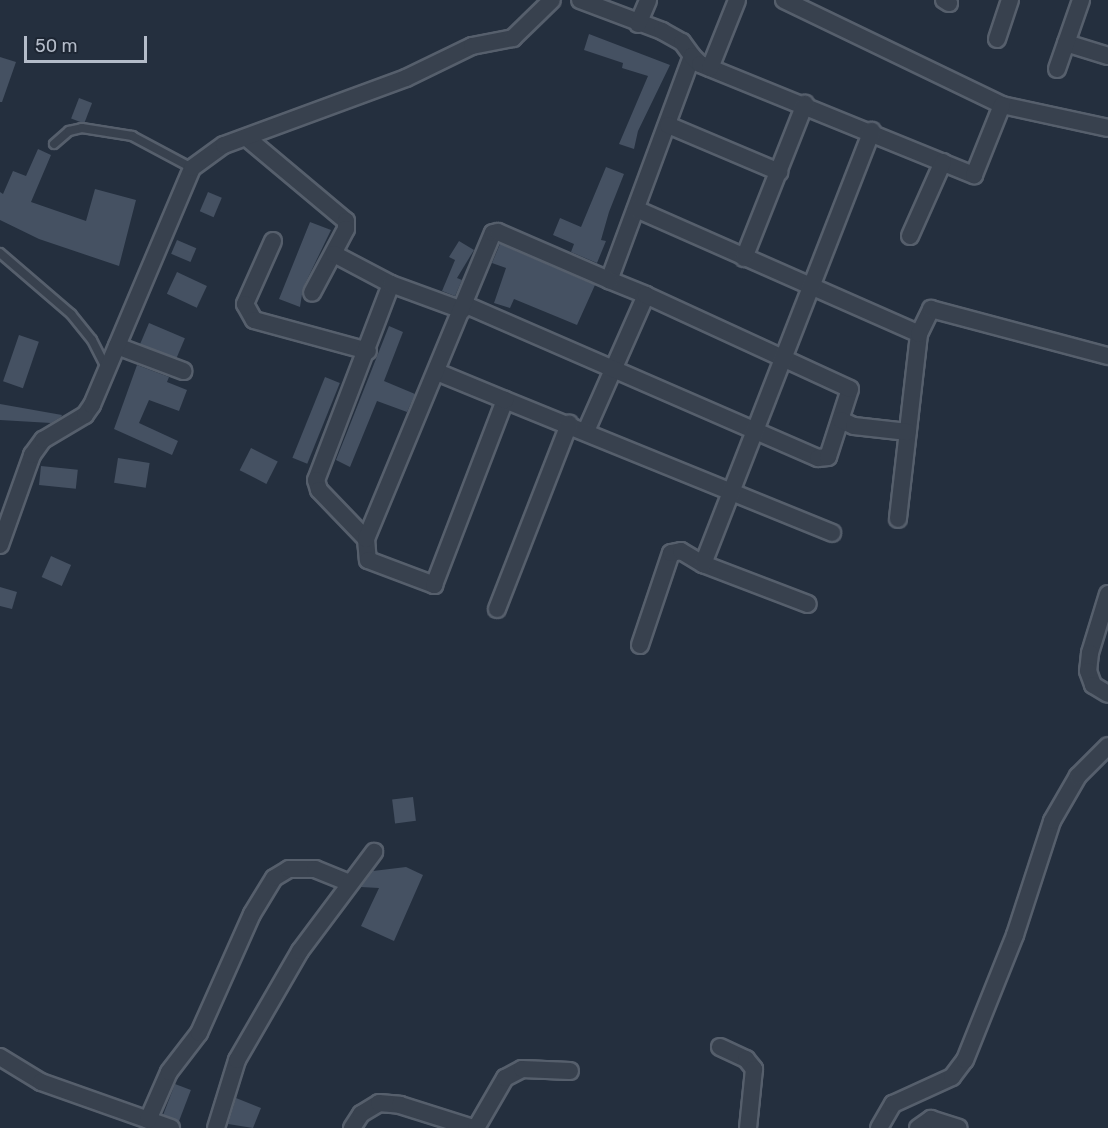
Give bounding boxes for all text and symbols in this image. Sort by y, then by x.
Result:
scale bar [27,24,150,62]
text: 50 m [35,35,78,57]

